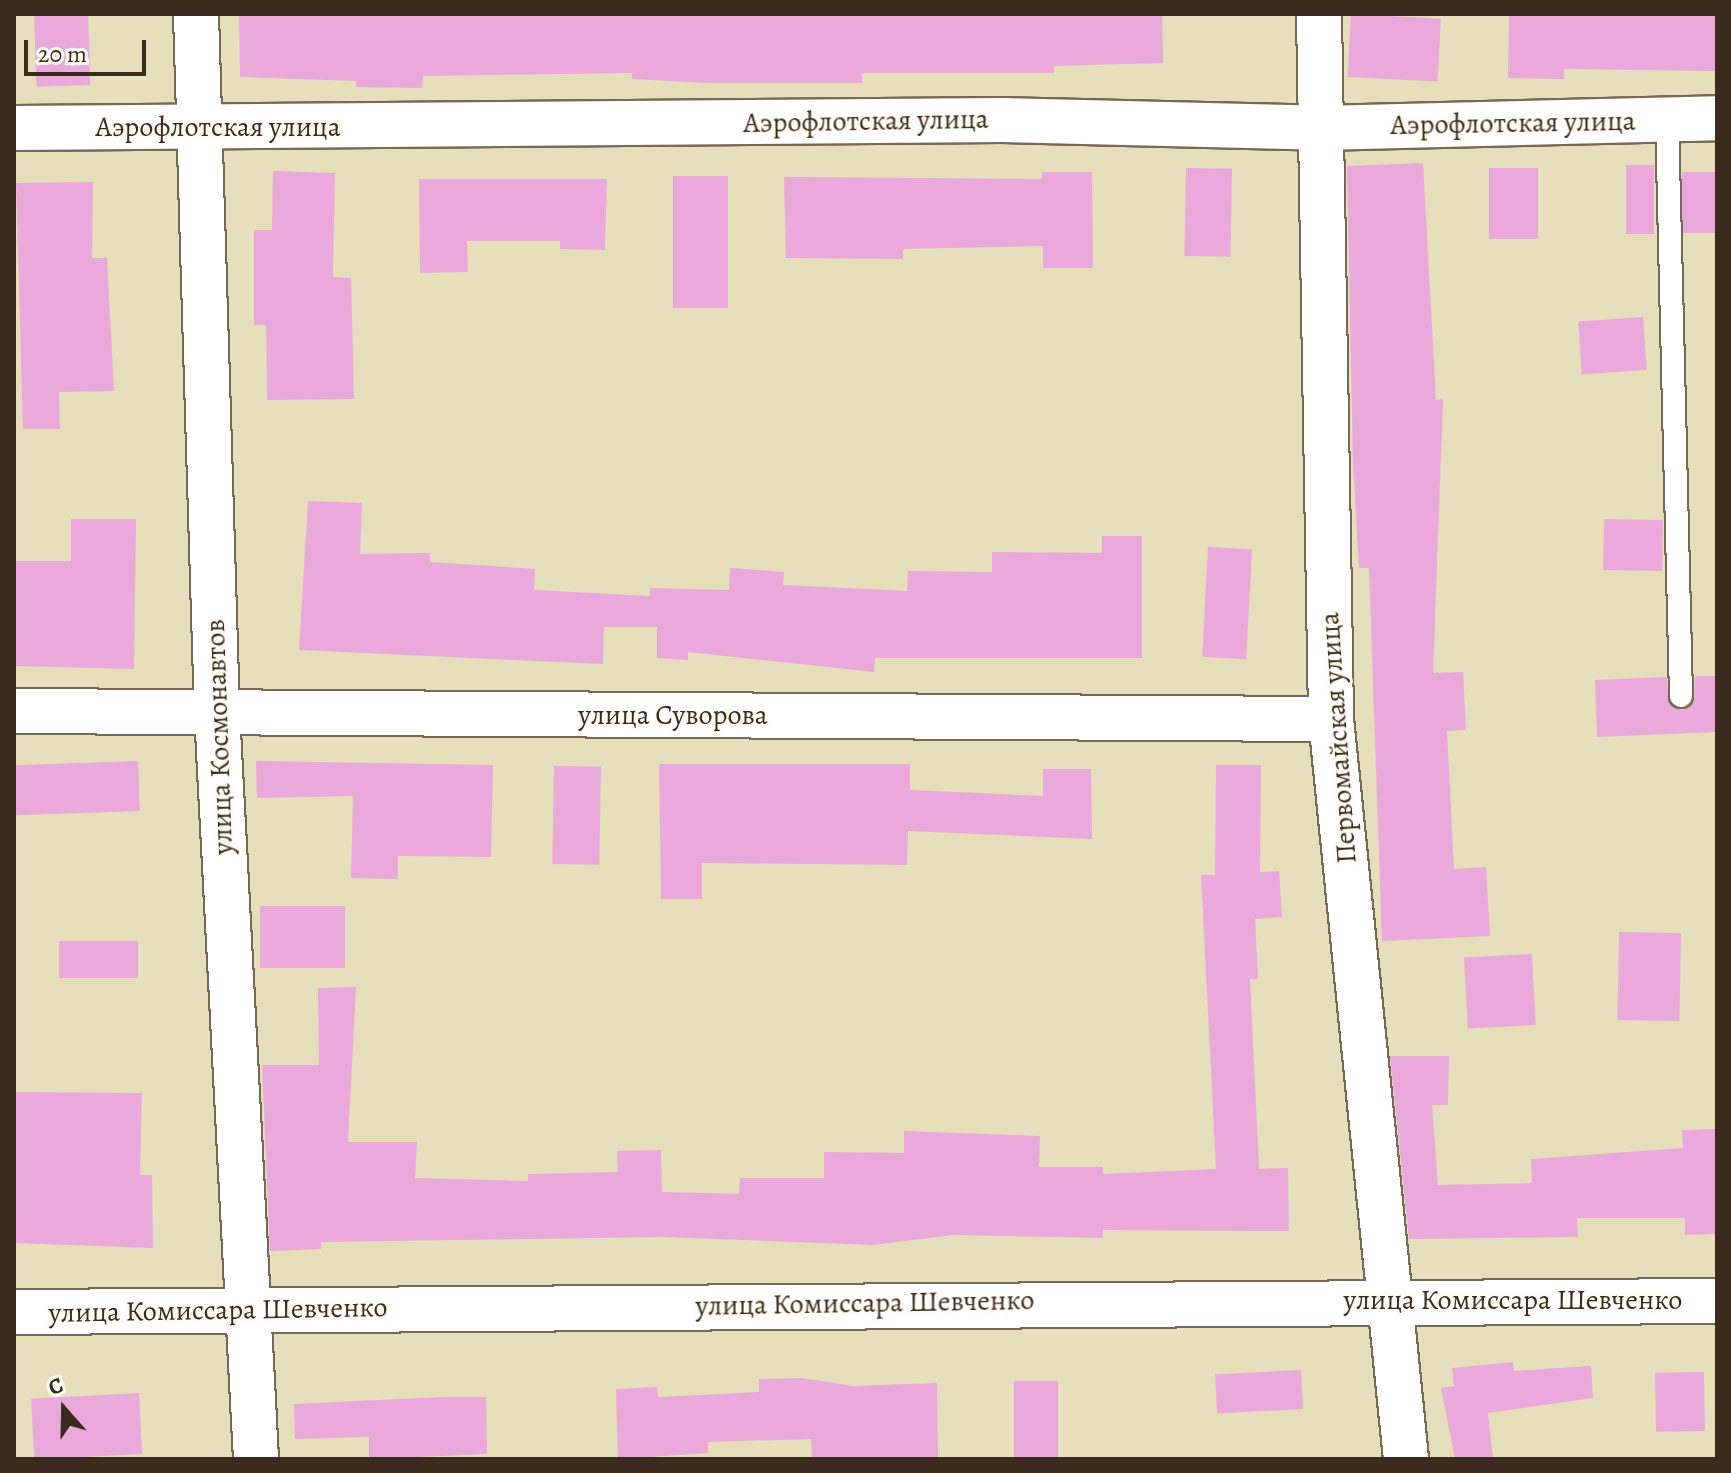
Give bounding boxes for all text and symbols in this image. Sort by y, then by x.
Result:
scale bar [28,24,150,74]
text: 20 m [38,38,87,70]
street label: Аэрофлотская улица [743,102,989,140]
street label: Аэрофлотская улица [1390,104,1636,142]
street label: Аэрофлотская улица [95,110,341,144]
street label: Первомайская улица [1312,611,1364,865]
street label: улица Космонавтов [198,619,240,855]
street label: улица Суворова [578,698,768,732]
street label: улица Комиссара Шевченко [695,1283,1035,1323]
street label: улица Комиссара Шевченко [1344,1283,1682,1317]
street label: улица Комиссара Шевченко [48,1290,388,1330]
north arrow [24,1369,104,1449]
text: С [44,1370,67,1403]

